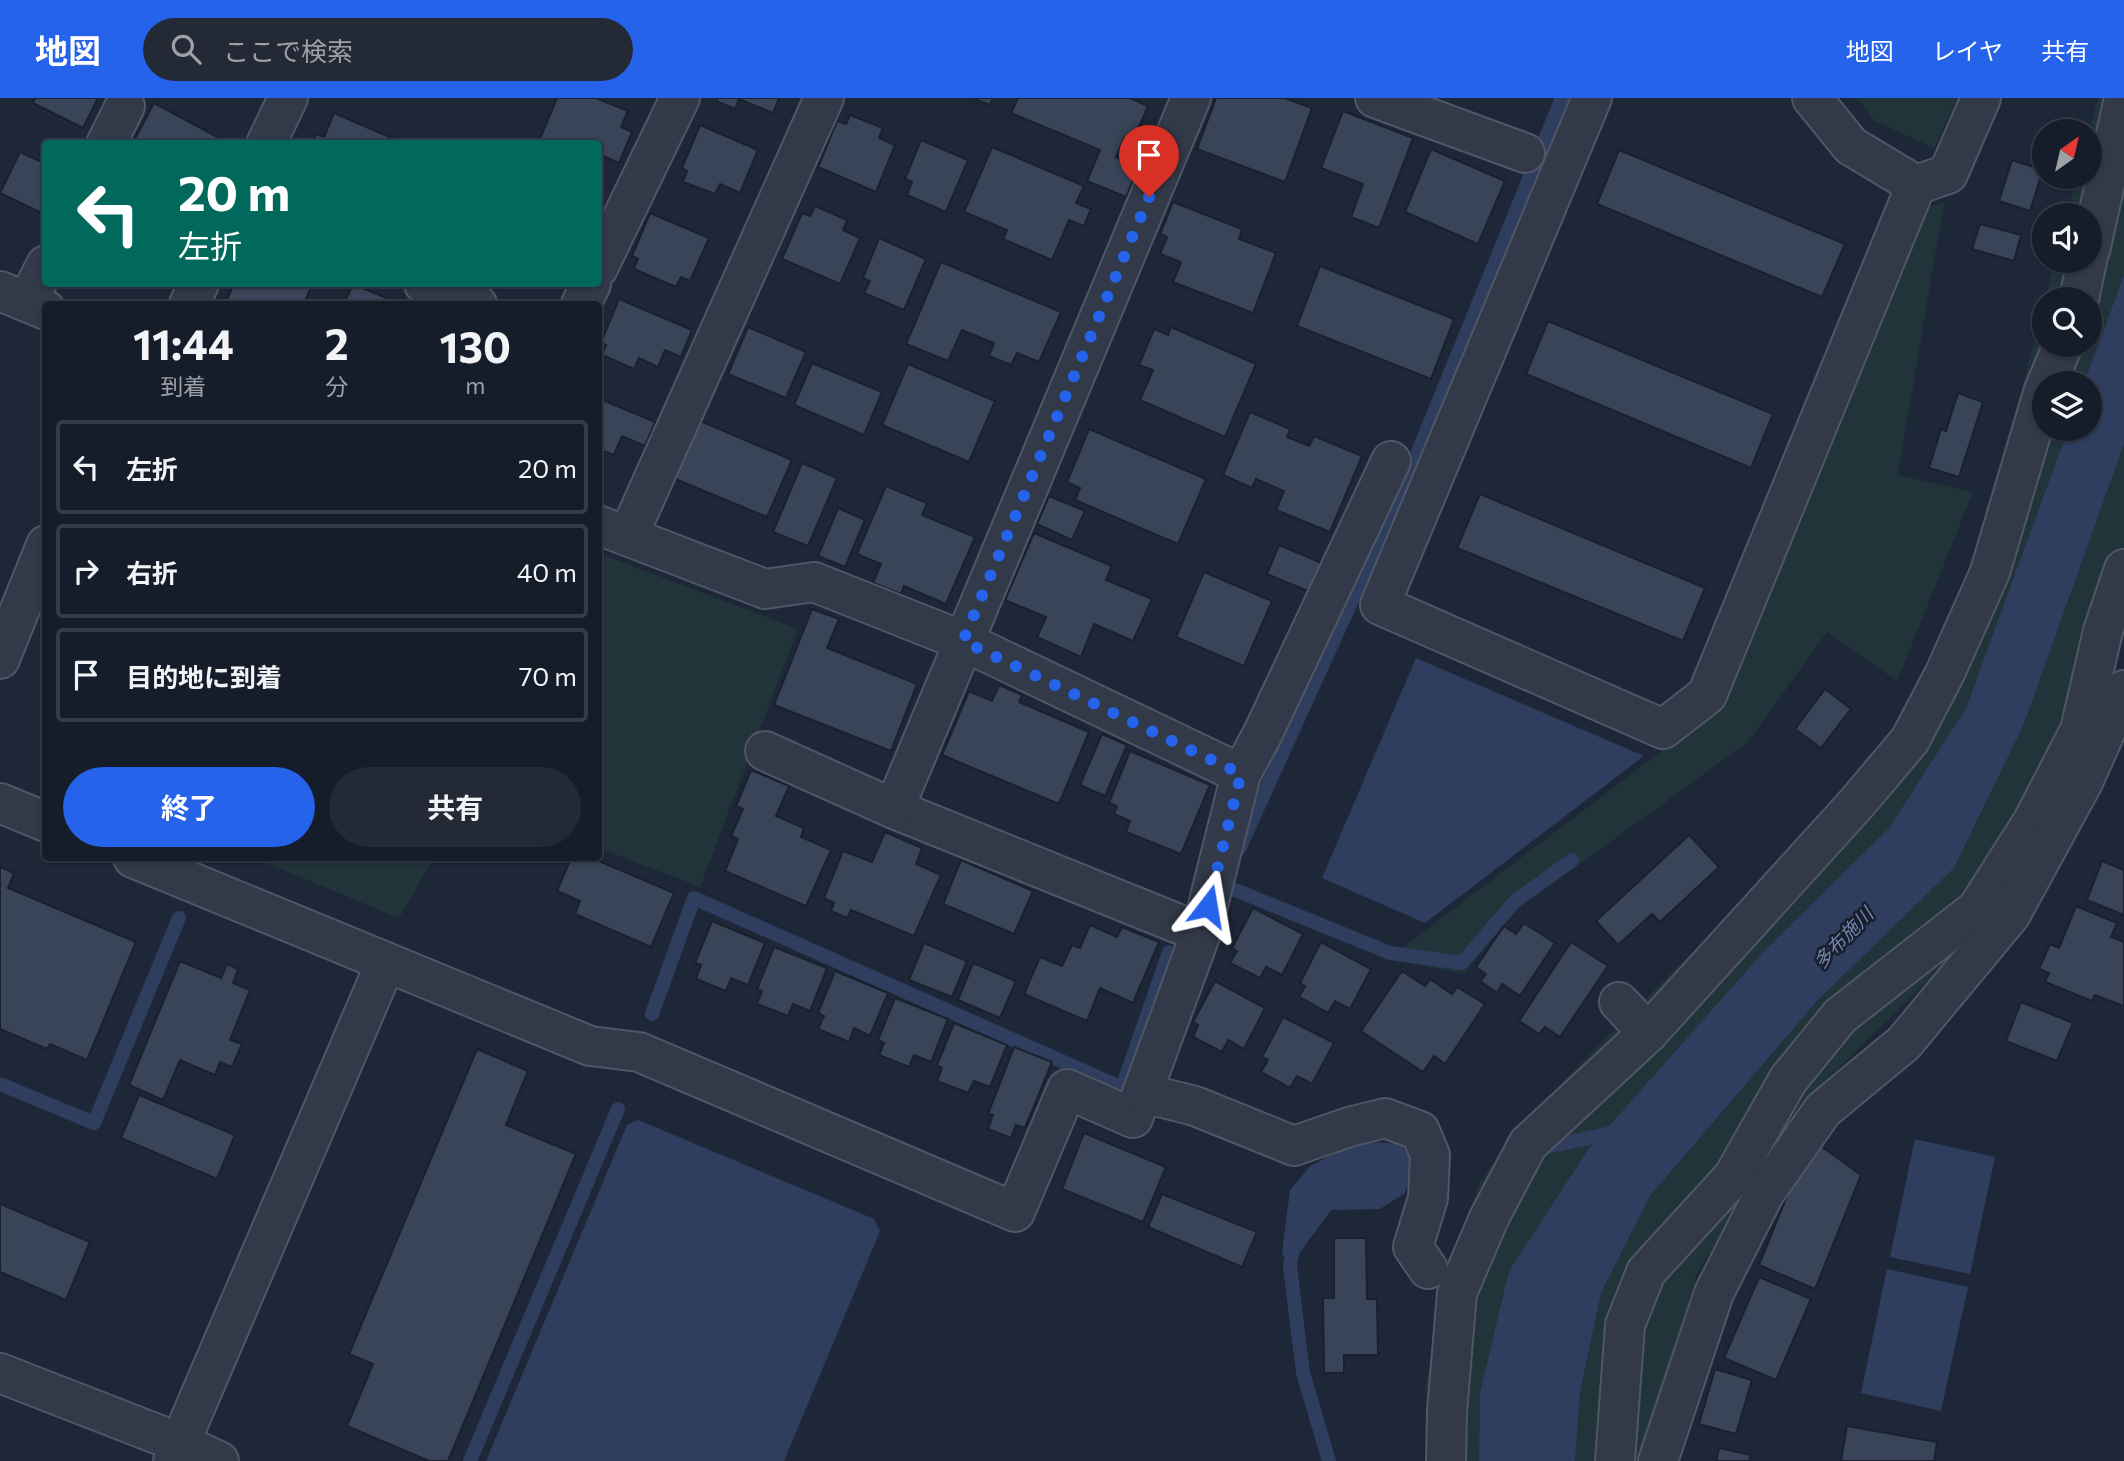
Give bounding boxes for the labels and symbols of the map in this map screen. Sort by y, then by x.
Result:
north arrow [2032,119,2102,189]
pin [1119,125,1179,197]
position arrow [1171,869,1245,943]
water label: 多布施川 [1808,901,1879,973]

